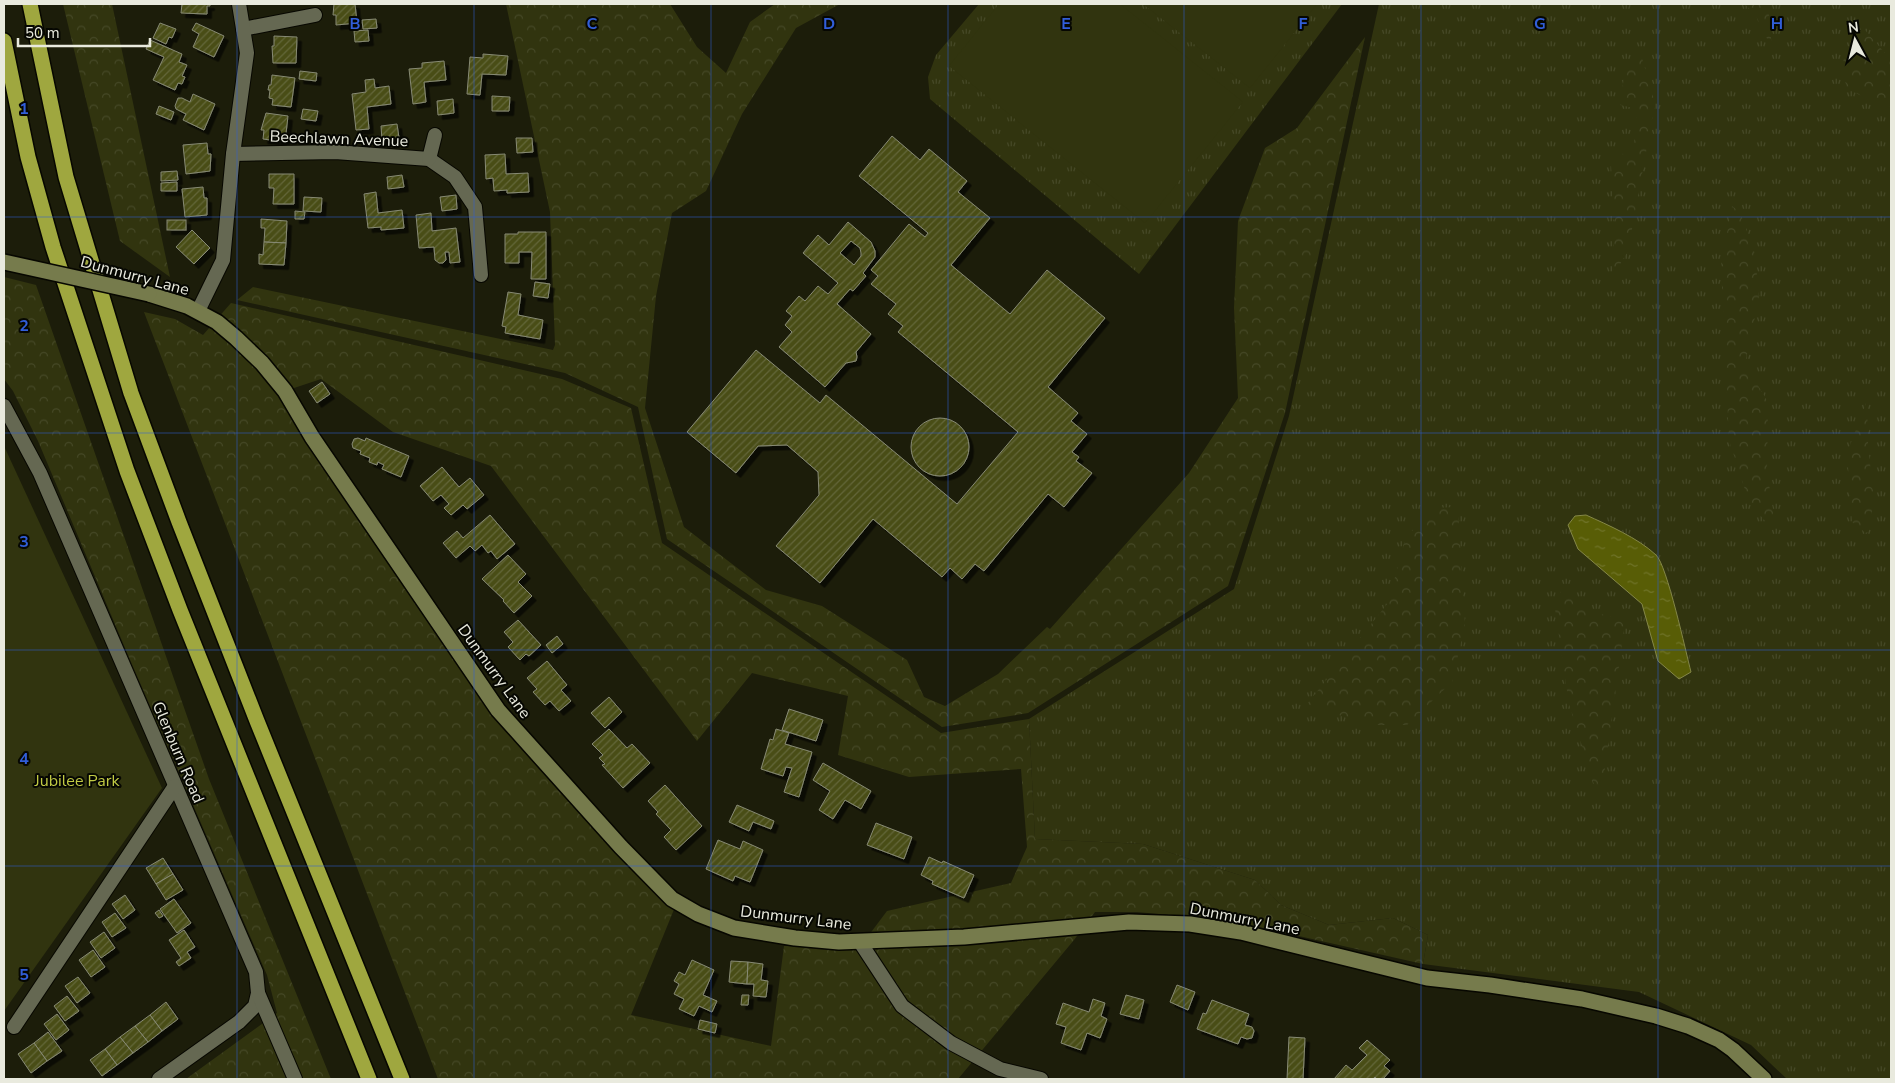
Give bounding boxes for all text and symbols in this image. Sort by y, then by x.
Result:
text: B [349,13,361,35]
text: C [587,13,598,35]
text: D [823,13,835,35]
text: E [1061,13,1071,35]
text: F [1299,13,1308,35]
text: G [1534,13,1546,35]
text: H [1771,13,1783,35]
scale bar [18,15,150,47]
north arrow [1830,15,1880,65]
text: N [1847,18,1860,38]
text: 50 m [25,23,60,43]
text: 1 [19,98,29,120]
street label: Beechlawn Avenue [269,126,409,152]
street label: Dunmurry Lane [78,251,192,301]
text: 2 [19,315,29,337]
text: 3 [19,531,29,553]
street label: Dunmurry Lane [452,620,536,723]
street label: Glenburn Road [147,698,209,807]
text: 4 [19,748,29,770]
park label: Jubilee Park [34,770,120,792]
street label: Dunmurry Lane [1188,898,1302,940]
street label: Dunmurry Lane [739,900,853,936]
text: 5 [19,964,29,986]

